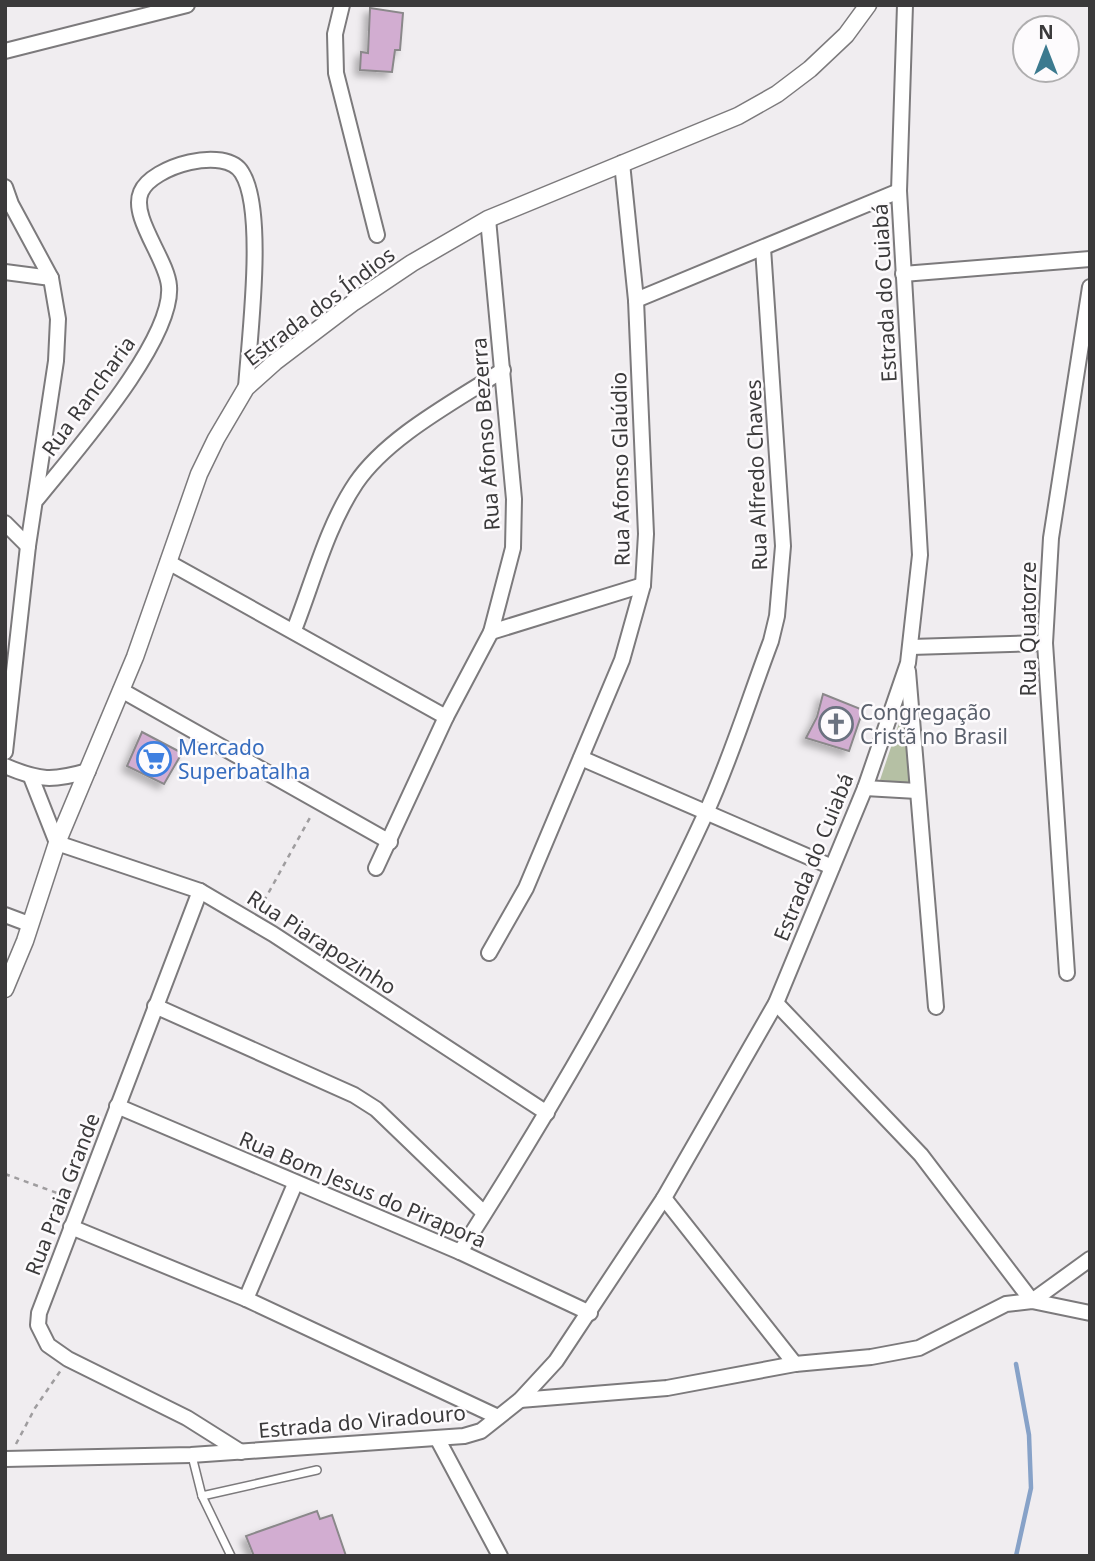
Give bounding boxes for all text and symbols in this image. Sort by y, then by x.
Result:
north arrow [1011,14,1081,84]
text: N [1038,19,1054,45]
street label: Estrada do Cuiabá [865,203,903,383]
street label: Estrada dos Índios [238,240,400,372]
street label: Rua Rancharia [35,330,141,462]
street label: Rua Afonso Bezerra [464,336,506,532]
street label: Rua Afonso Glaúdio [604,372,636,566]
street label: Rua Alfredo Chaves [739,379,773,571]
street label: Rua Quatorze [1014,561,1042,697]
place label: Congregação Cristã no Brasil [860,698,1008,750]
church icon: Congregação Cristã no Brasil [817,705,855,743]
place label: Mercado Superbatalha [178,733,310,785]
supermarket icon: Mercado Superbatalha [135,740,173,778]
street label: Estrada do Cuiabá [767,769,859,945]
street label: Rua Piarapozinho [242,883,402,1001]
street label: Rua Praia Grande [18,1109,106,1279]
street label: Rua Bom Jesus do Pirapora [235,1124,491,1254]
street label: Estrada do Viradouro [257,1398,467,1444]

